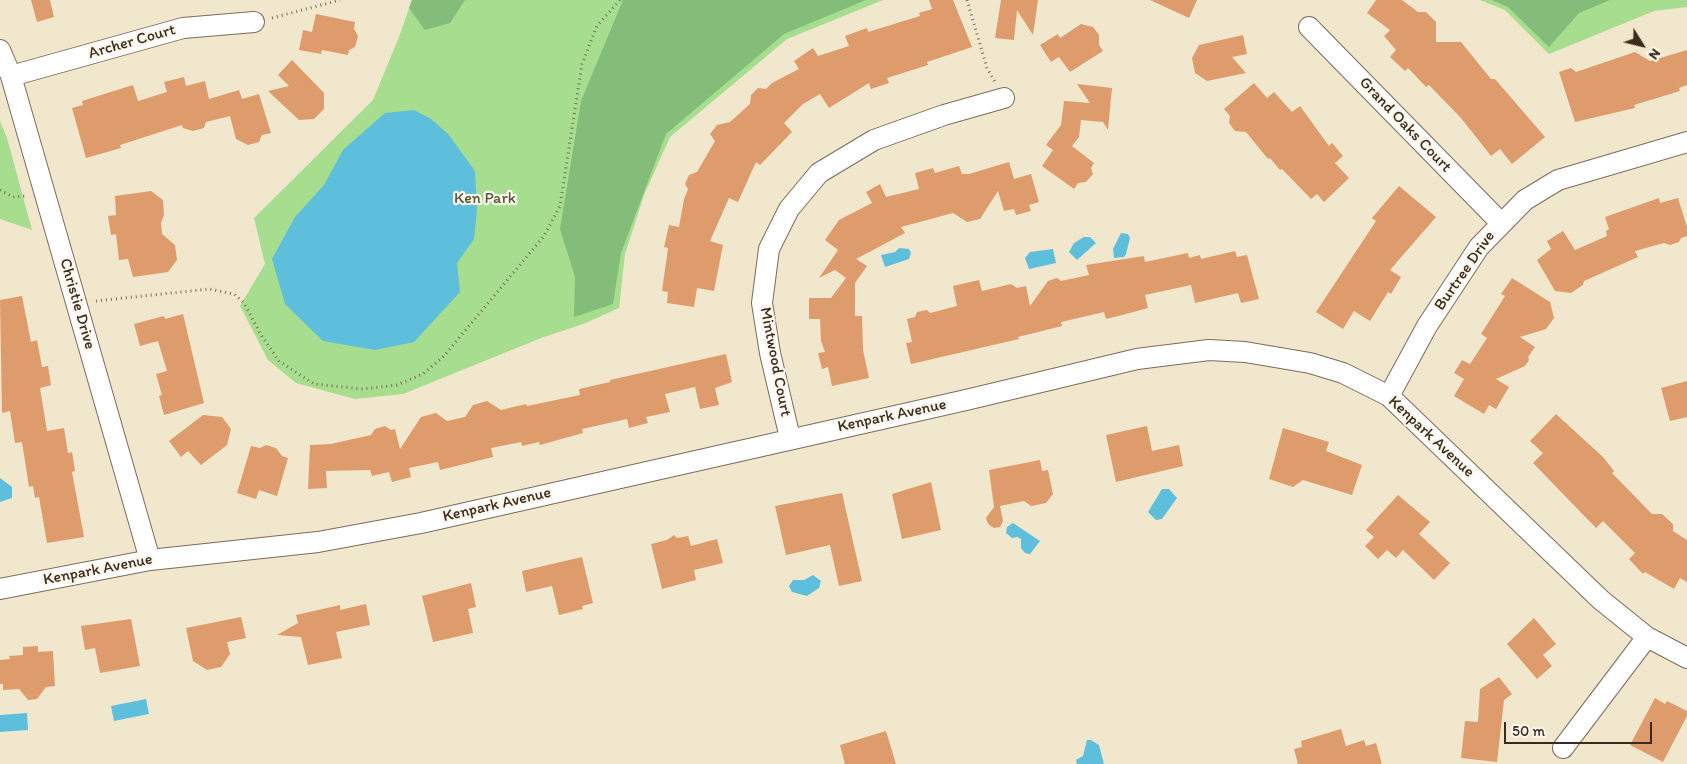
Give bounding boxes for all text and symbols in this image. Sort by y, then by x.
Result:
street label: Archer Court [86,20,178,64]
north arrow [1617,20,1667,70]
text: N [1645,45,1664,63]
street label: Grand Oaks Court [1355,73,1455,177]
park label: Ken Park [454,189,516,209]
street label: Burtree Drive [1431,227,1499,315]
street label: Christie Drive [55,256,99,352]
street label: Mintwood Court [755,306,795,418]
street label: Kenpark Avenue [1384,392,1478,482]
street label: Kenpark Avenue [836,395,948,437]
street label: Kenpark Avenue [441,483,553,527]
street label: Kenpark Avenue [42,550,154,590]
scale bar [1507,712,1654,744]
text: 50 m [1512,722,1545,740]

